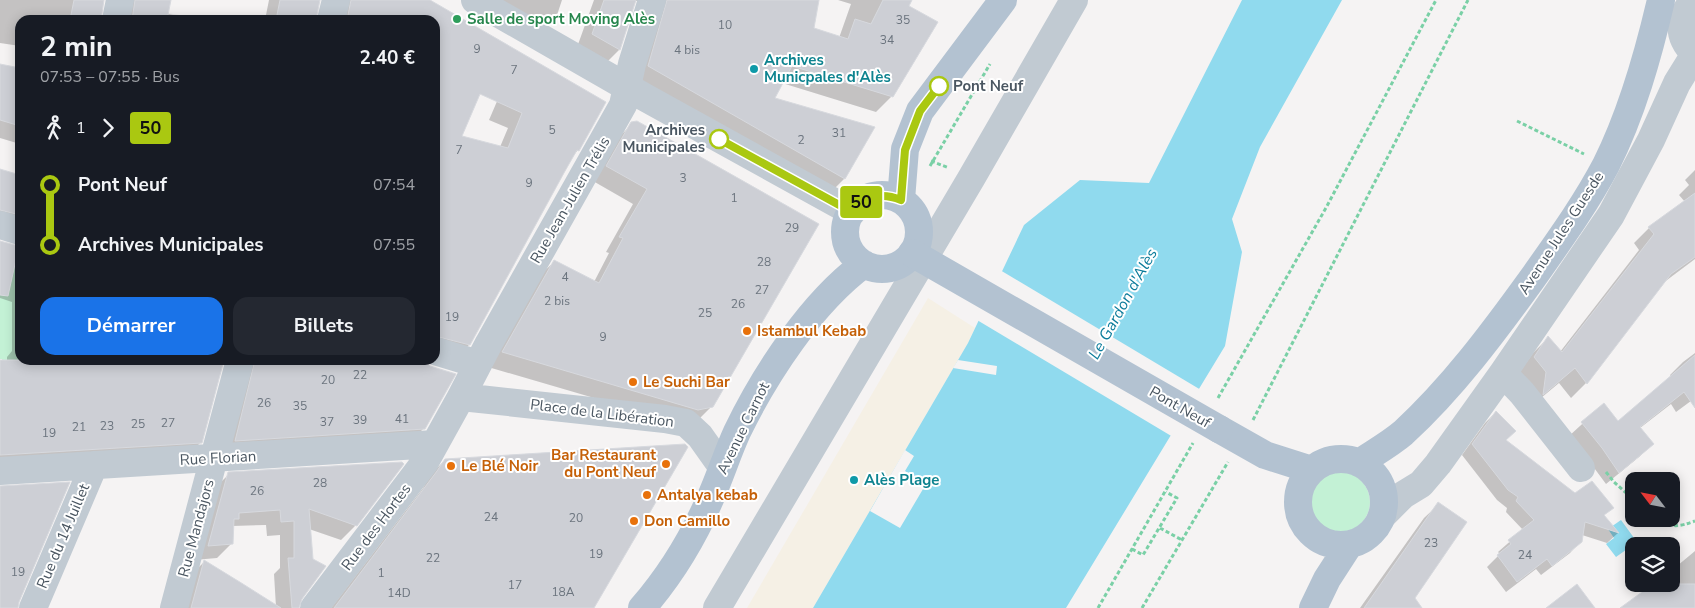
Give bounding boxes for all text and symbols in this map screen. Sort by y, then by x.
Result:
place label: Salle de sport Moving Alès [467,9,655,29]
house number: 35 [896,12,910,28]
marker: Salle de sport Moving Alès [451,13,463,25]
house number: 10 [718,17,732,33]
text: 2 min [40,28,112,66]
house number: 34 [880,32,894,48]
house number: 9 [473,41,481,57]
house number: 4 bis [674,42,700,58]
text: 2.40 € [360,45,415,71]
place label: Archives Municpales d'Alès [764,50,891,87]
house number: 7 [510,62,518,78]
marker: Archives Municpales d'Alès [748,63,760,75]
text: 07:53 – 07:55 · Bus [40,66,180,88]
marker: Pont Neuf [929,76,949,96]
place label: Pont Neuf [953,76,1024,96]
icon: walk [40,114,68,142]
icon: forward [94,114,122,142]
text: 50 [140,116,161,140]
text: 1 [76,117,86,139]
place label: Archives Municipales [622,120,705,157]
house number: 5 [548,122,556,138]
house number: 31 [832,125,846,141]
marker: Archives Municipales [709,129,729,149]
house number: 2 [797,132,805,148]
street label: Rue Jean-Julien Trélis [525,133,615,267]
house number: 7 [455,142,463,158]
street label: Avenue Jules Guesde [1514,168,1608,298]
house number: 3 [679,170,687,186]
text: Pont Neuf [78,172,167,198]
text: 07:54 [373,174,415,196]
house number: 9 [525,175,533,191]
line badge: 50 [838,186,884,218]
house number: 1 [730,190,738,206]
text: 50 [850,190,872,214]
house number: 29 [785,220,799,236]
text: Archives Municipales [78,232,263,258]
text: 07:55 [373,234,415,256]
water label: Le Gardon d'Alès [1083,244,1163,363]
house number: 28 [757,254,771,270]
house number: 4 [561,269,569,285]
house number: 27 [755,282,769,298]
house number: 2 bis [544,293,570,309]
house number: 26 [731,296,745,312]
button: Démarrer [40,297,223,355]
button: Billets [233,297,415,355]
house number: 25 [698,305,712,321]
house number: 19 [445,309,459,325]
place label: Istambul Kebab [757,321,866,341]
marker: Istambul Kebab [741,325,753,337]
house number: 9 [599,329,607,345]
house number: 22 [353,367,367,383]
house number: 20 [321,372,335,388]
place label: Le Suchi Bar [643,372,730,392]
marker: Le Suchi Bar [627,376,639,388]
street label: Avenue Carnot [712,378,774,477]
street label: Pont Neuf [1146,381,1215,433]
street label: Place de la Libération [529,394,675,432]
house number: 26 [257,395,271,411]
house number: 35 [293,398,307,414]
house number: 41 [395,411,409,427]
house number: 39 [353,412,367,428]
house number: 37 [320,414,334,430]
house number: 27 [161,415,175,431]
house number: 25 [131,416,145,432]
house number: 23 [100,418,114,434]
house number: 21 [72,419,86,435]
house number: 19 [42,425,56,441]
place label: Bar Restaurant du Pont Neuf [551,445,657,482]
street label: Rue Florian [179,446,257,470]
place label: Le Blé Noir [461,456,538,476]
marker: Bar Restaurant du Pont Neuf [660,458,672,470]
marker: Le Blé Noir [445,460,457,472]
place label: Alès Plage [864,470,939,490]
north arrow [1625,472,1680,528]
map controls [1625,472,1680,592]
marker: Alès Plage [848,474,860,486]
house number: 28 [313,475,327,491]
street label: Rue Mandajors [173,477,219,579]
street label: Rue des Hortes [337,479,415,575]
street label: Rue du 14 Juillet [32,480,94,591]
house number: 26 [250,483,264,499]
place label: Antalya kebab [657,485,758,505]
marker: Antalya kebab [641,489,653,501]
house number: 24 [484,509,498,525]
house number: 20 [569,510,583,526]
place label: Don Camillo [644,511,730,531]
marker: Don Camillo [628,515,640,527]
house number: 23 [1424,535,1438,551]
button: layers [1625,537,1680,592]
house number: 19 [589,546,603,562]
house number: 24 [1518,547,1532,563]
house number: 22 [426,550,440,566]
house number: 19 [11,564,25,580]
house number: 1 [377,565,385,581]
house number: 17 [508,577,522,593]
house number: 18A [551,584,575,600]
house number: 14D [387,585,411,601]

